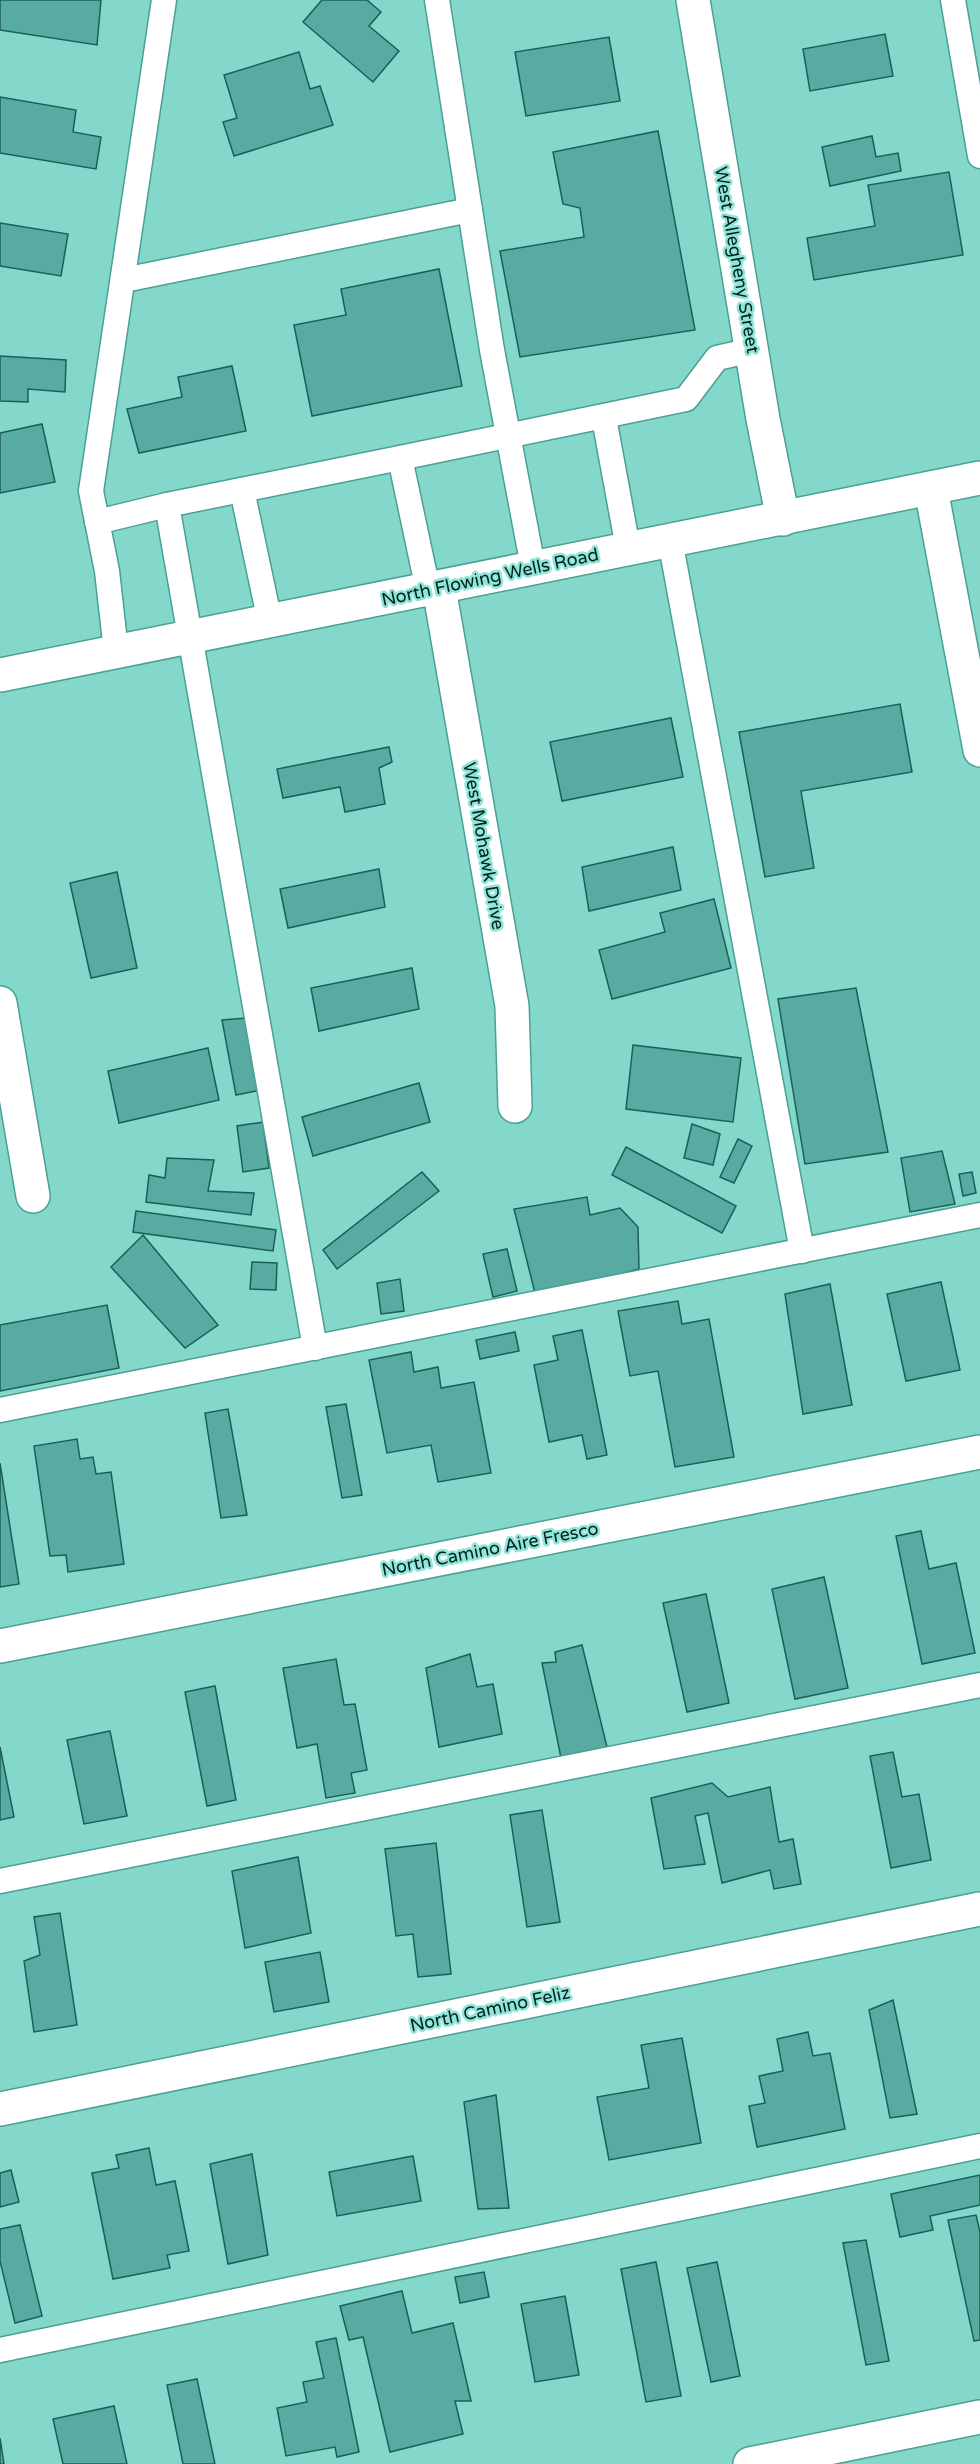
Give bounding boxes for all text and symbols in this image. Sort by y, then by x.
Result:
street label: West Allegheny Street [710,165,764,355]
street label: North Flowing Wells Road [379,543,601,611]
street label: West Mohawk Drive [458,760,510,932]
street label: North Camino Aire Fresco [380,1517,600,1581]
street label: North Camino Feliz [408,1981,572,2037]

